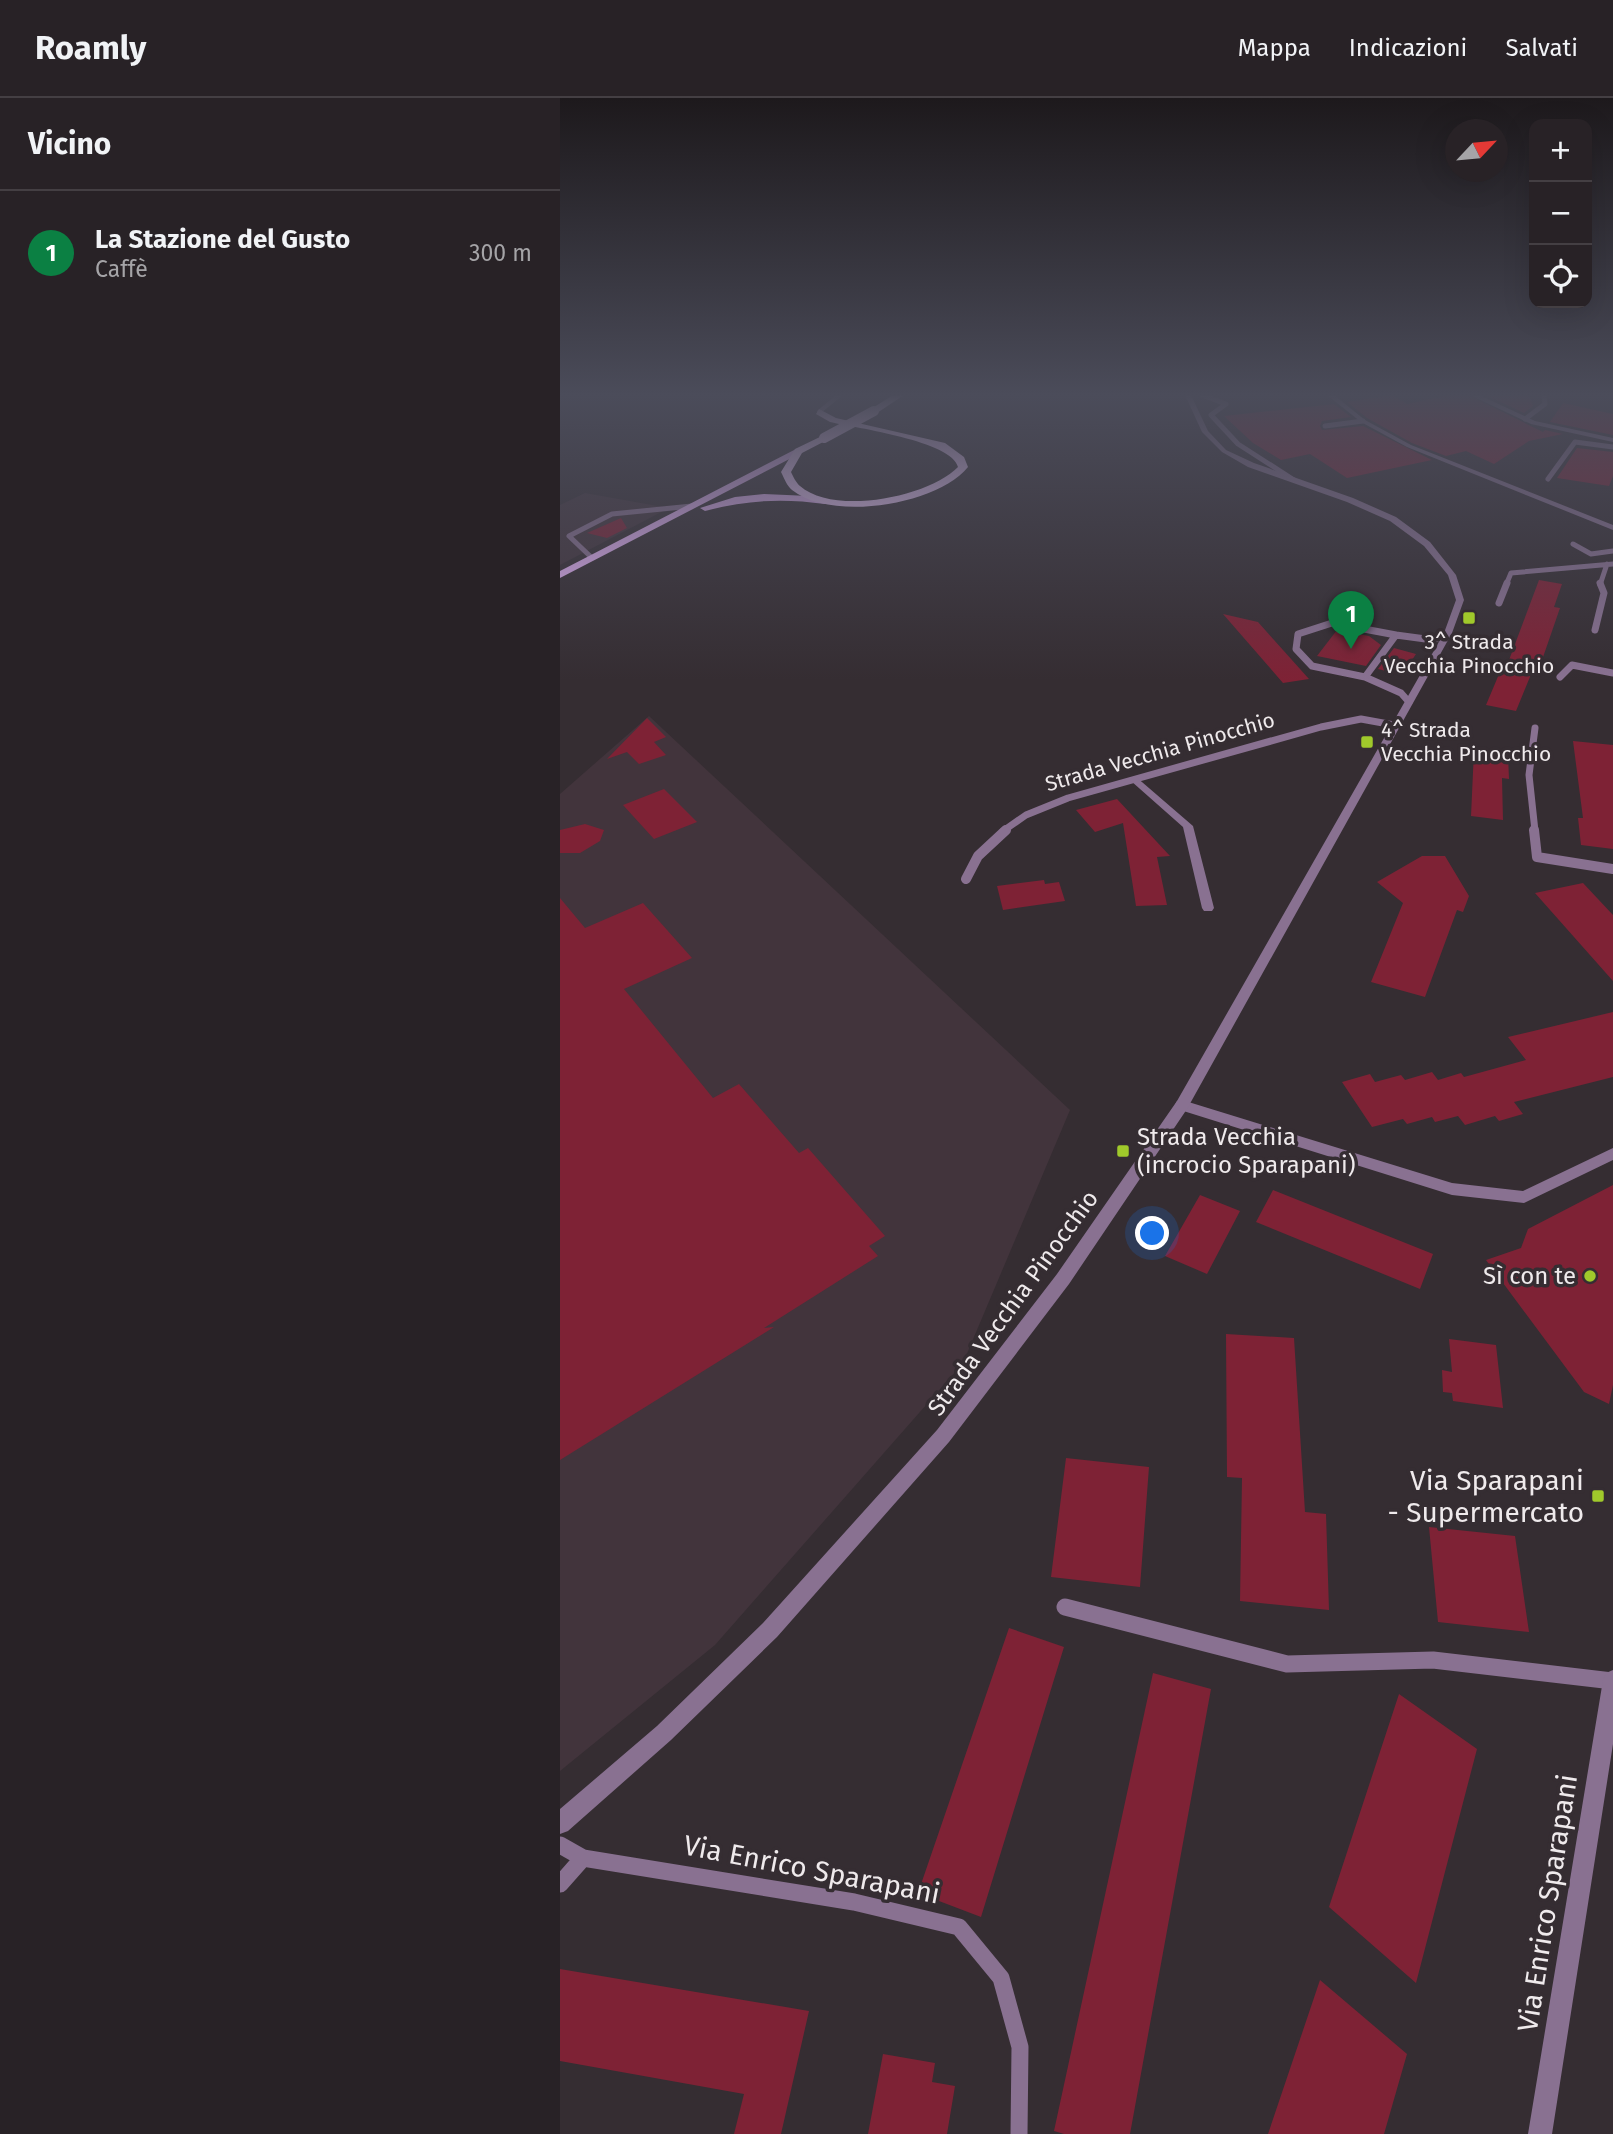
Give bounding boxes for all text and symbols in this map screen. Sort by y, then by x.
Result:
text: Roamly [35,28,146,68]
text: Mappa [1238,34,1311,62]
text: Indicazioni [1349,34,1467,62]
text: Salvati [1505,34,1578,62]
north arrow [1445,119,1508,182]
map controls [1529,119,1592,308]
button: + [1529,119,1592,182]
text: Vicino [28,126,111,162]
button: − [1529,182,1592,245]
text: La Stazione del Gusto [95,224,350,255]
text: 1 [46,239,56,267]
text: 300 m [469,239,532,267]
button: locate [1529,245,1592,308]
text: Caffè [95,255,148,283]
pin: 1 [1328,591,1374,649]
marker: 3^ Strada Vecchia Pinocchio [1461,610,1477,626]
place label: 3^ Strada Vecchia Pinocchio [1384,629,1554,679]
street label: Strada Vecchia Pinocchio [1042,707,1278,797]
place label: 4^ Strada Vecchia Pinocchio [1381,717,1551,767]
marker: 4^ Strada Vecchia Pinocchio [1359,734,1375,750]
place label: Strada Vecchia (incrocio Sparapani) [1137,1123,1356,1179]
marker: Strada Vecchia (incrocio Sparapani) [1115,1143,1131,1159]
street label: Strada Vecchia Pinocchio [922,1185,1104,1421]
your location [1135,1216,1169,1250]
place label: Sì con te [1483,1262,1576,1290]
marker: Sì con te [1582,1268,1598,1284]
place label: Via Sparapani - Supermercato [1387,1464,1584,1529]
marker: Via Sparapani - Supermercato [1590,1488,1606,1504]
street label: Via Enrico Sparapani [1511,1772,1584,2034]
street label: Via Enrico Sparapani [681,1828,943,1911]

